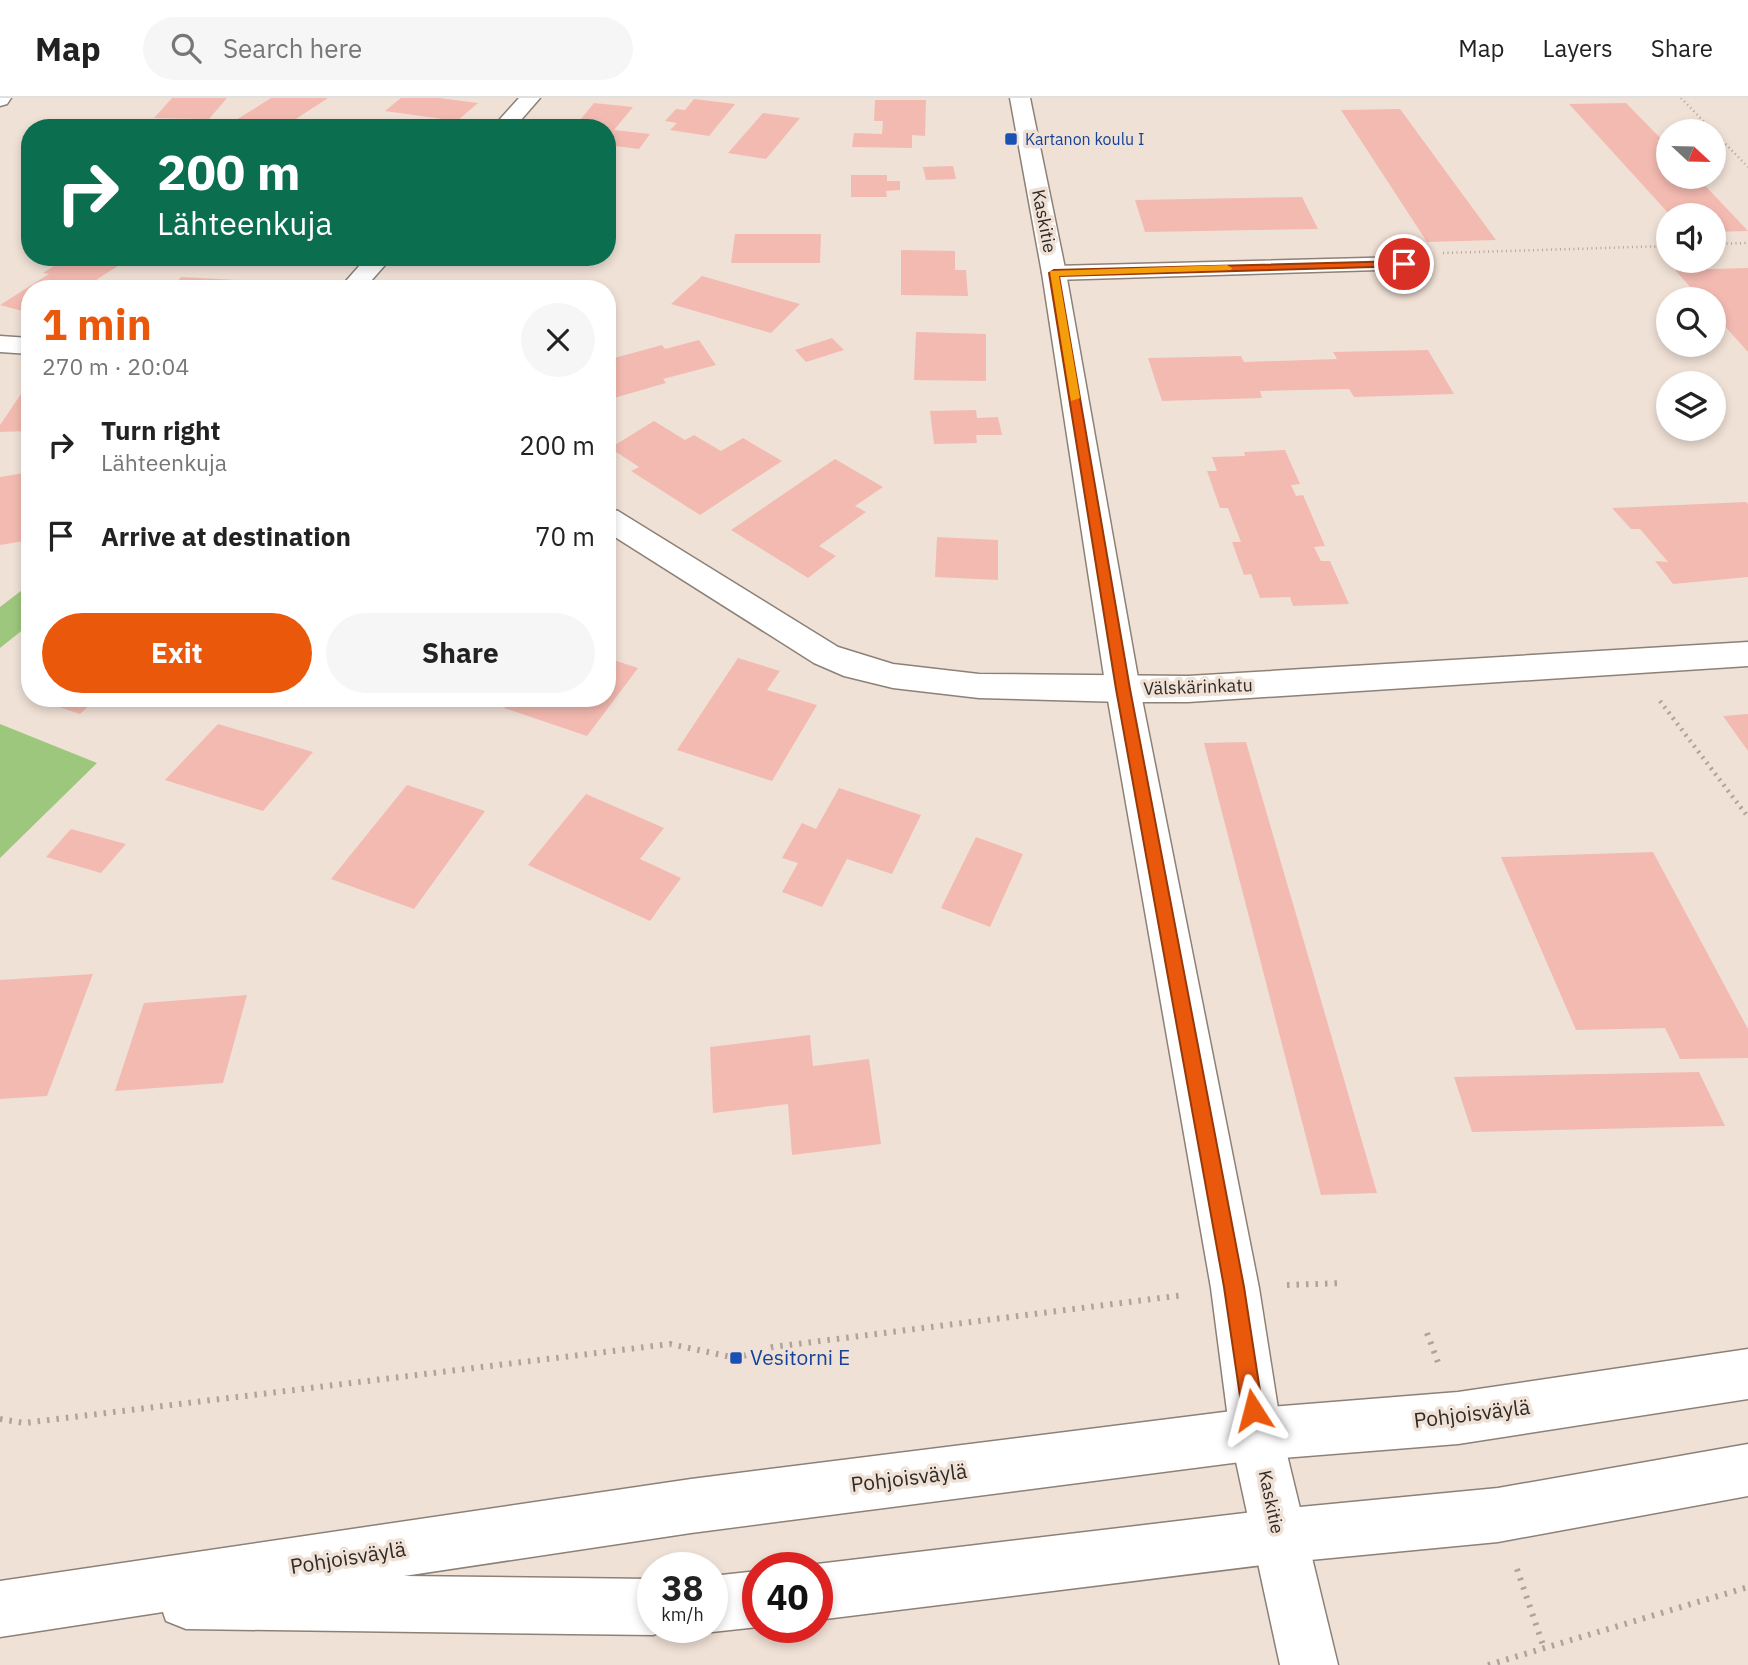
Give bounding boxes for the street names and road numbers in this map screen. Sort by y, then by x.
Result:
street label: Kaskitie [1027,187,1062,255]
street label: Välskärinkatu [1143,673,1253,700]
street label: Pohjoisväylä [1412,1392,1532,1434]
street label: Pohjoisväylä [849,1456,969,1498]
street label: Kaskitie [1254,1468,1289,1536]
street label: Pohjoisväylä [288,1534,408,1580]

